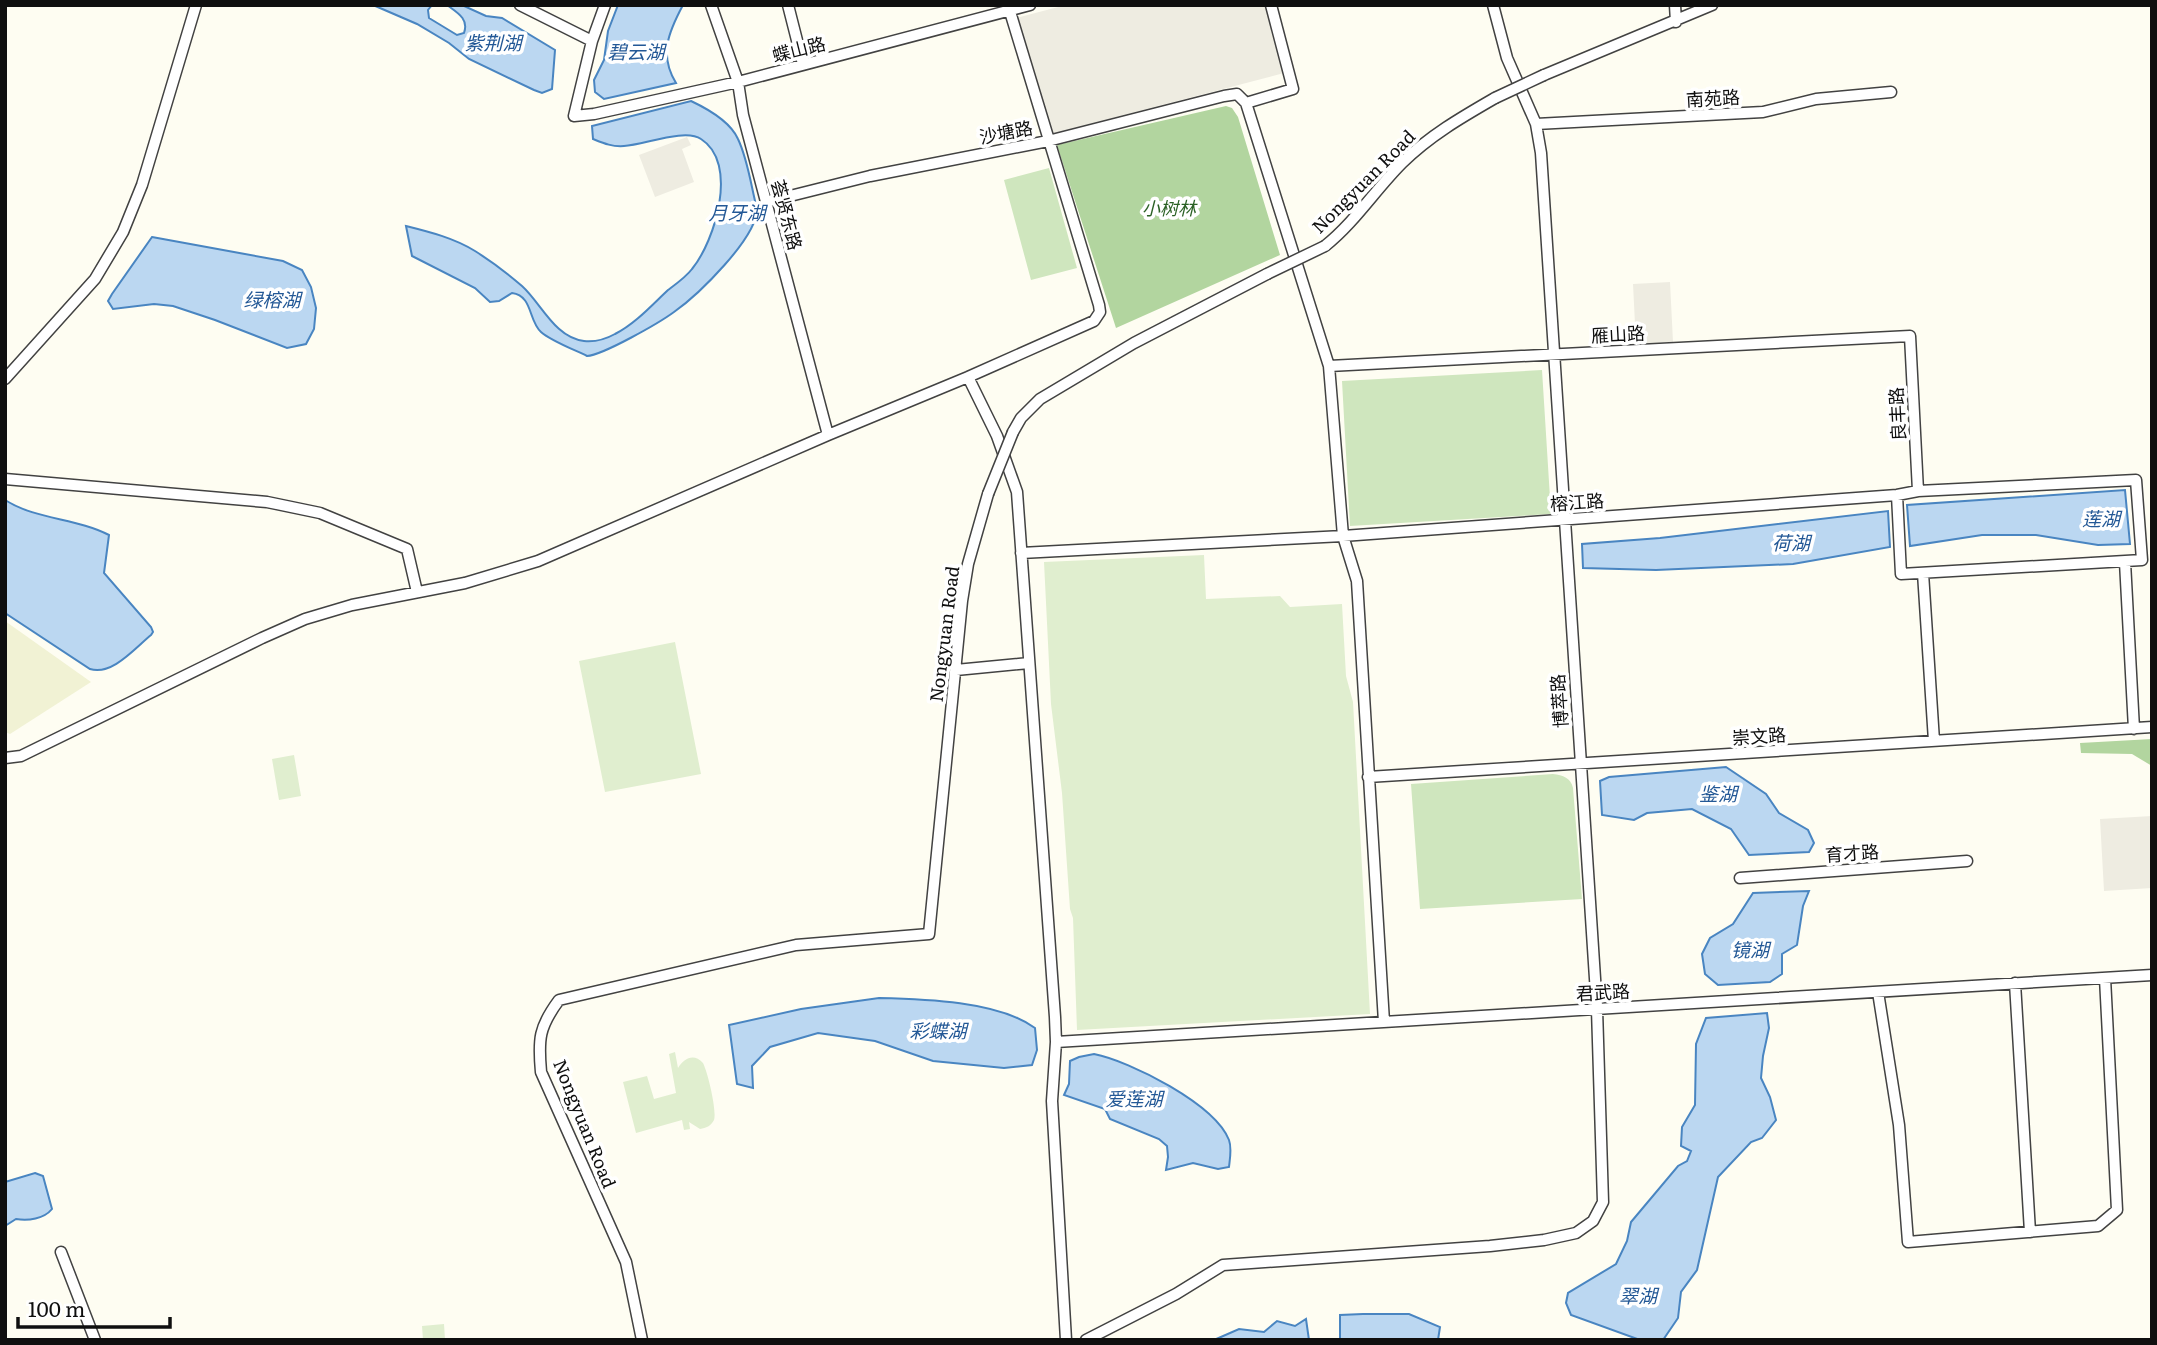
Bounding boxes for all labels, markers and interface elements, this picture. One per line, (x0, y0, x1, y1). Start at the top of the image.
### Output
water label: 紫荆湖 (464, 28, 524, 56)
street label: 蝶山路 (769, 29, 828, 68)
water label: 碧云湖 (607, 37, 667, 65)
street label: 南苑路 (1685, 83, 1741, 112)
street label: 沙塘路 (977, 113, 1035, 150)
street label: Nongyuan Road (1305, 123, 1421, 239)
street label: 荟贤东路 (765, 176, 810, 253)
park label: 小树林 (1142, 194, 1198, 221)
water label: 月牙湖 (708, 198, 768, 226)
water label: 绿榕湖 (243, 285, 303, 313)
street label: 雁山路 (1590, 319, 1646, 348)
street label: 良丰路 (1882, 386, 1911, 442)
street label: 榕江路 (1549, 486, 1605, 517)
water label: 莲湖 (2082, 504, 2123, 532)
water label: 荷湖 (1772, 528, 1813, 556)
street label: Nongyuan Road (922, 564, 965, 703)
street label: 博萃路 (1543, 673, 1574, 729)
street label: 崇文路 (1731, 720, 1787, 751)
water label: 鉴湖 (1699, 779, 1740, 807)
street label: 育才路 (1824, 837, 1880, 868)
water label: 镜湖 (1731, 935, 1772, 963)
street label: 君武路 (1575, 977, 1631, 1006)
water label: 彩蝶湖 (909, 1016, 969, 1044)
street label: Nongyuan Road (547, 1055, 624, 1192)
water label: 爱莲湖 (1105, 1084, 1165, 1112)
water label: 翠湖 (1619, 1281, 1660, 1309)
scale bar (18, 1286, 170, 1330)
text: 100 m (28, 1292, 85, 1323)

